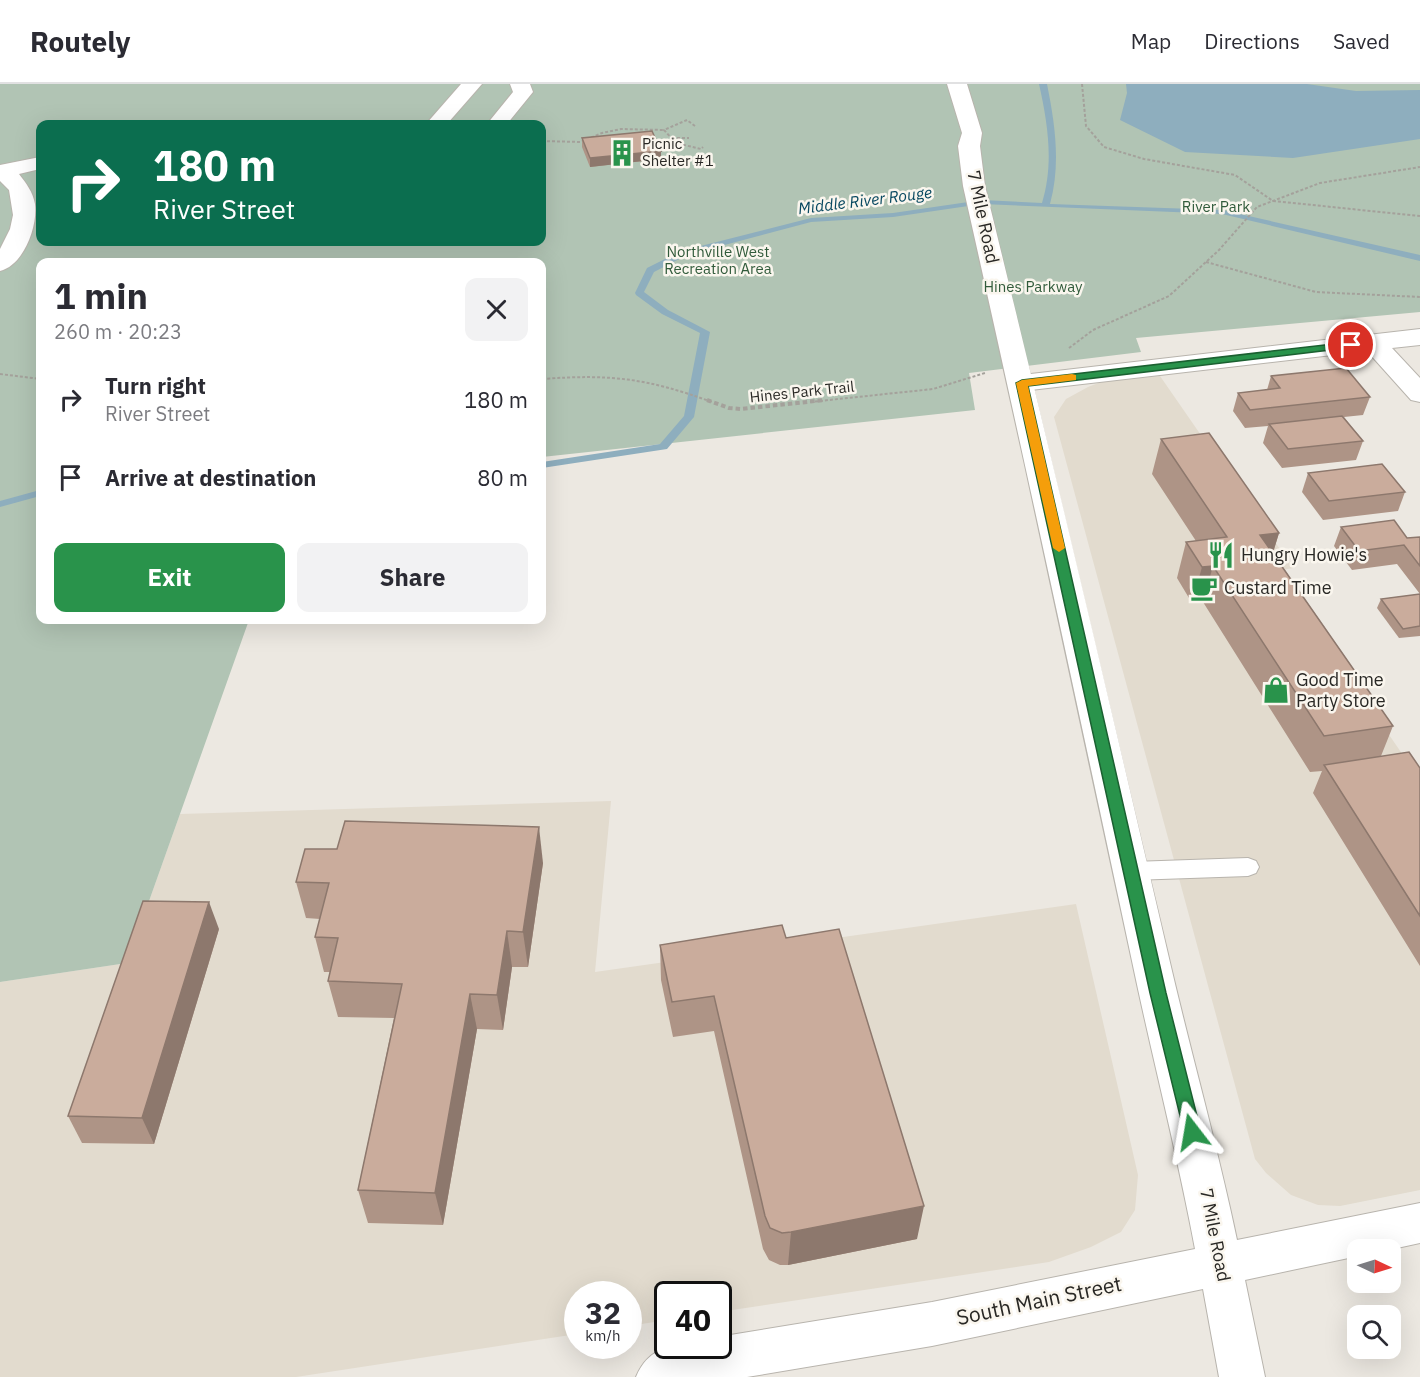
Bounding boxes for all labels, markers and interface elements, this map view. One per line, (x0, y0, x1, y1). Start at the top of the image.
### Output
text: Routely (30, 23, 131, 60)
text: Map (1131, 27, 1171, 55)
text: Directions (1204, 27, 1300, 55)
text: Saved (1333, 27, 1390, 55)
place label: Picnic Shelter #1 (642, 134, 714, 170)
text: 180 m (153, 138, 276, 193)
building icon: Picnic Shelter #1 (607, 138, 637, 168)
icon: right (54, 144, 132, 222)
street label: 7 Mile Road (962, 168, 1005, 266)
water label: Middle River Rouge (797, 182, 933, 218)
text: River Street (153, 191, 295, 226)
park label: River Park (1182, 197, 1250, 216)
park label: Northville West Recreation Area (664, 242, 772, 278)
text: 1 min (54, 272, 148, 319)
park label: Hines Parkway (983, 277, 1083, 296)
button: close (465, 278, 528, 341)
text: 260 m · 20:23 (54, 318, 182, 345)
pin (1325, 319, 1376, 370)
icon: arrive (1334, 328, 1367, 361)
text: Turn right (105, 371, 206, 400)
street label: Hines Park Trail (749, 377, 855, 406)
icon: right (54, 383, 87, 416)
text: 180 m (464, 385, 528, 414)
text: River Street (105, 400, 210, 427)
icon: arrive (54, 461, 87, 494)
text: Arrive at destination (105, 463, 316, 492)
text: 80 m (477, 463, 528, 492)
restaurant icon: Hungry Howie's (1206, 540, 1236, 570)
button: Exit (54, 543, 285, 612)
button: Share (297, 543, 528, 612)
place label: Hungry Howie's (1241, 543, 1367, 566)
cafe icon: Custard Time (1189, 573, 1219, 603)
place label: Custard Time (1224, 576, 1332, 599)
place label: Good Time Party Store (1296, 668, 1386, 712)
shop icon: Good Time Party Store (1261, 675, 1291, 705)
position arrow (1160, 1100, 1224, 1164)
street label: 7 Mile Road (1195, 1186, 1236, 1284)
north arrow (1347, 1239, 1401, 1293)
map controls (1347, 1239, 1401, 1359)
street label: South Main Street (954, 1269, 1124, 1331)
speed limit sign: 40 (654, 1281, 732, 1359)
text: 32 (585, 1293, 621, 1332)
button: search (1347, 1305, 1401, 1359)
text: km/h (585, 1326, 621, 1345)

